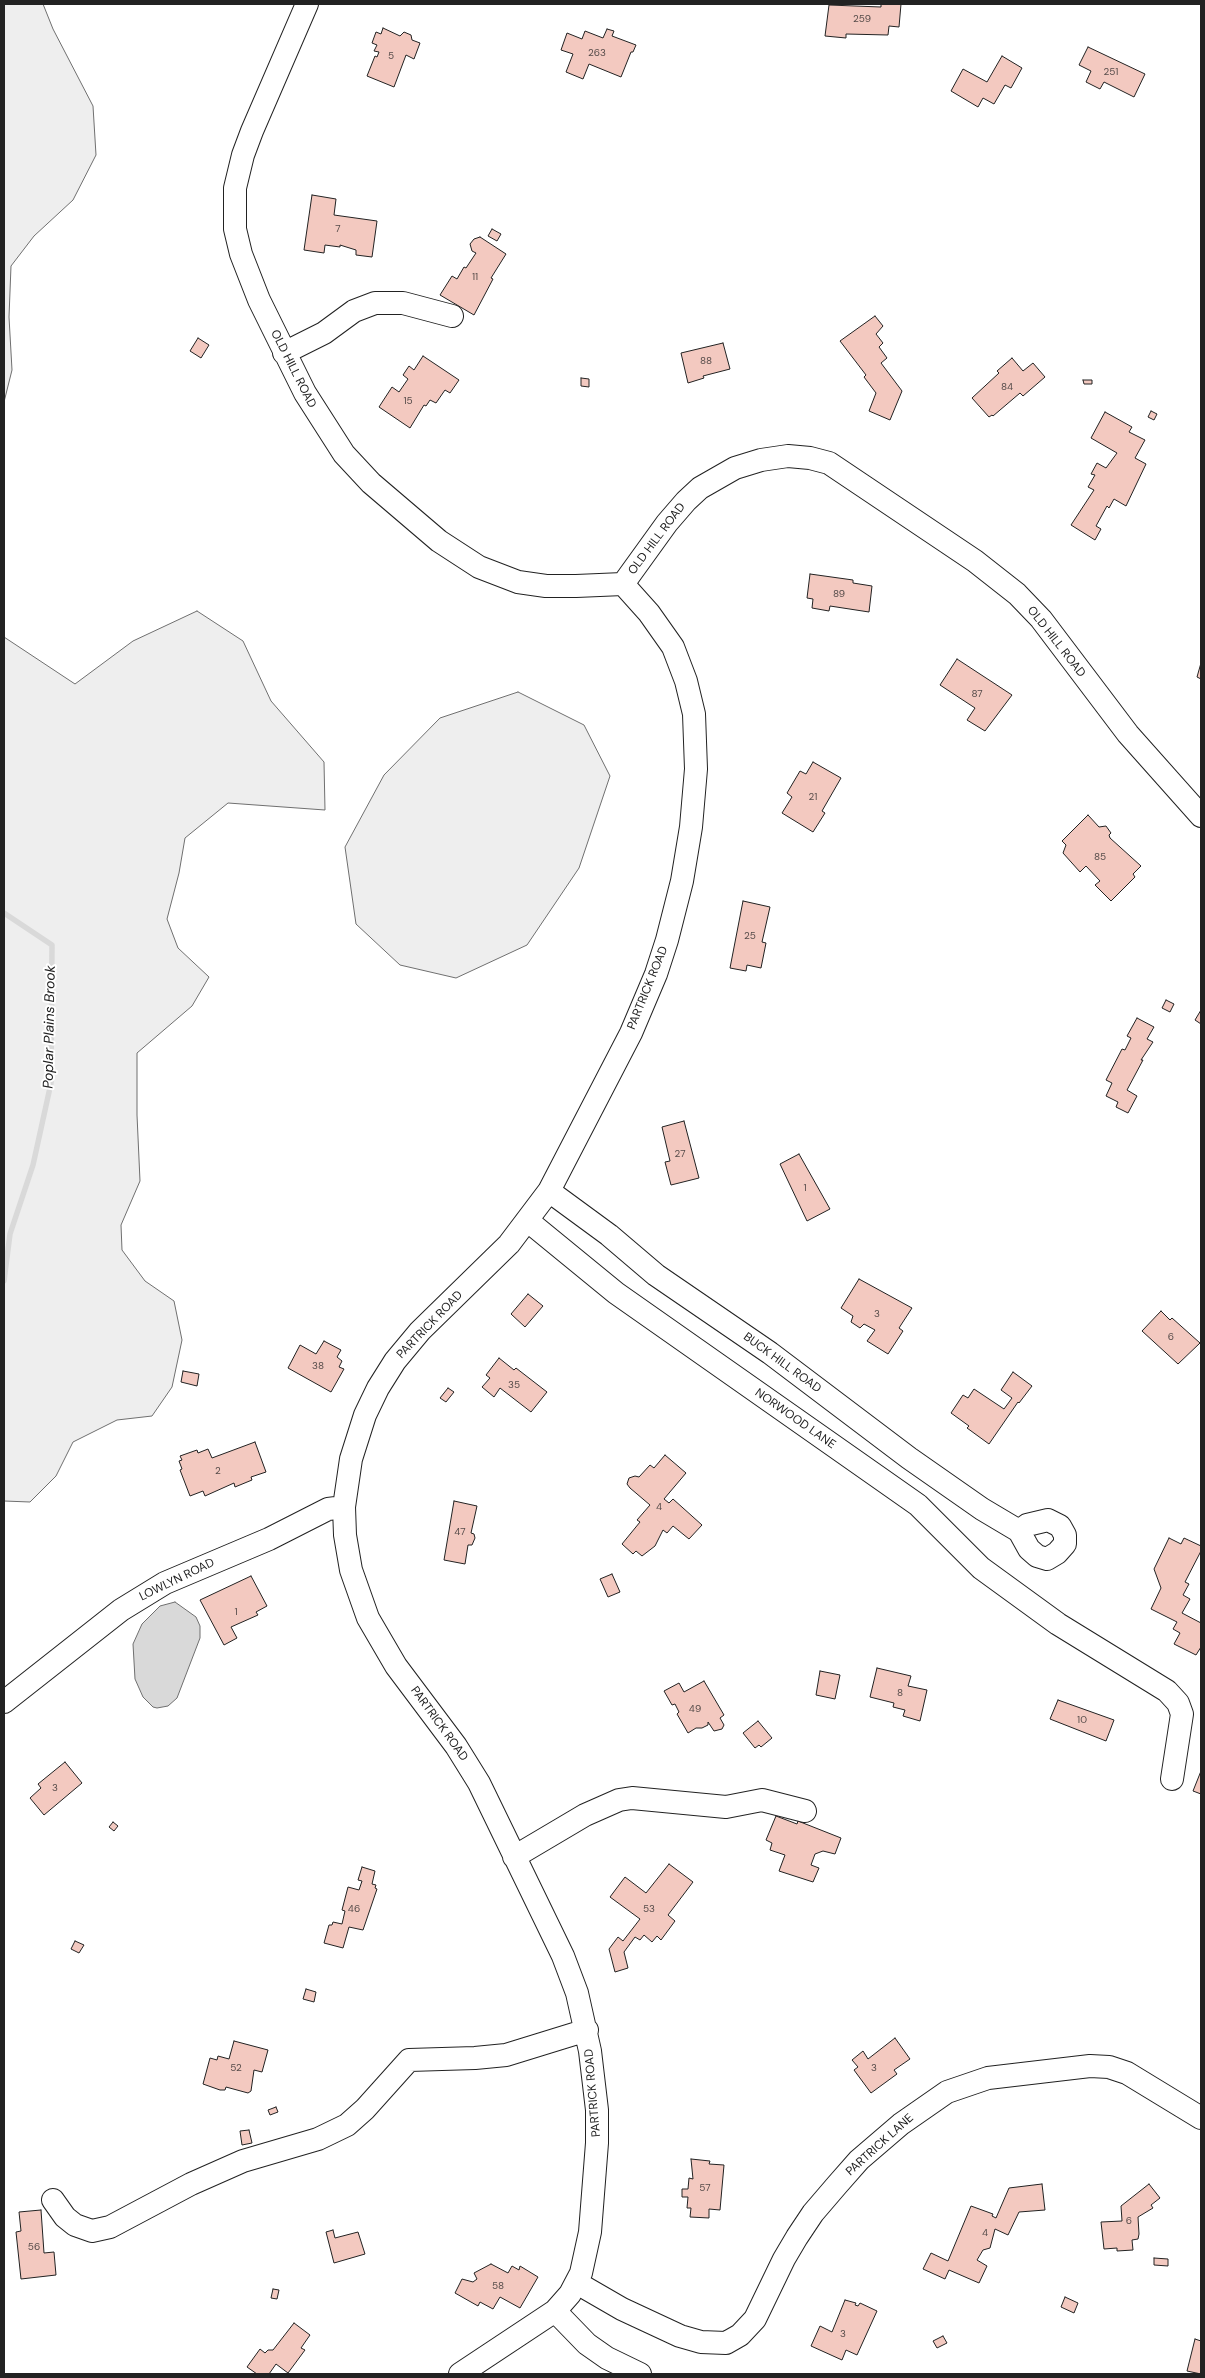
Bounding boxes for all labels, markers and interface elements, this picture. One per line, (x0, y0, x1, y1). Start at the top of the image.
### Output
house number: 259 (853, 13, 871, 25)
house number: 263 (588, 47, 606, 59)
house number: 5 (388, 50, 394, 62)
house number: 251 (1104, 66, 1118, 78)
house number: 7 (335, 223, 341, 235)
house number: 11 (472, 271, 478, 283)
street label: OLD HILL ROAD (267, 327, 319, 411)
house number: 88 (700, 355, 712, 367)
house number: 84 (1001, 381, 1013, 393)
house number: 15 (403, 395, 413, 407)
street label: OLD HILL ROAD (625, 500, 689, 578)
house number: 89 (833, 588, 845, 600)
street label: OLD HILL ROAD (1024, 604, 1088, 680)
house number: 87 (971, 688, 983, 700)
house number: 21 (809, 791, 817, 803)
house number: 85 (1094, 851, 1106, 863)
house number: 25 (744, 930, 756, 942)
street label: PARTRICK ROAD (625, 944, 671, 1032)
water label: Poplar Plains Brook (41, 965, 59, 1089)
house number: 27 (675, 1148, 685, 1160)
house number: 1 (803, 1182, 807, 1194)
street label: PARTRICK ROAD (394, 1288, 466, 1362)
house number: 3 (874, 1308, 880, 1320)
street label: BUCK HILL ROAD (740, 1330, 824, 1396)
house number: 6 (1168, 1331, 1174, 1343)
house number: 38 (312, 1360, 324, 1372)
house number: 35 (508, 1379, 520, 1391)
street label: NORWOOD LANE (752, 1386, 838, 1452)
house number: 2 (215, 1465, 221, 1477)
house number: 4 (656, 1501, 662, 1513)
house number: 47 (454, 1526, 466, 1538)
street label: LOWLYN ROAD (137, 1556, 217, 1604)
house number: 1 (234, 1606, 238, 1618)
street label: PARTRICK ROAD (407, 1684, 471, 1764)
house number: 8 (897, 1687, 903, 1699)
house number: 49 (689, 1703, 701, 1715)
house number: 10 (1077, 1714, 1087, 1726)
house number: 3 (52, 1782, 58, 1794)
house number: 46 (348, 1903, 360, 1915)
house number: 53 (643, 1903, 655, 1915)
street label: PARTRICK ROAD (582, 2048, 604, 2138)
house number: 52 (230, 2062, 242, 2074)
house number: 3 (871, 2062, 877, 2074)
street label: PARTRICK LANE (843, 2111, 917, 2179)
house number: 57 (699, 2182, 711, 2194)
house number: 6 (1126, 2215, 1132, 2227)
house number: 4 (982, 2227, 988, 2239)
house number: 56 (28, 2241, 40, 2253)
house number: 58 (492, 2280, 504, 2292)
house number: 3 (840, 2328, 846, 2340)

